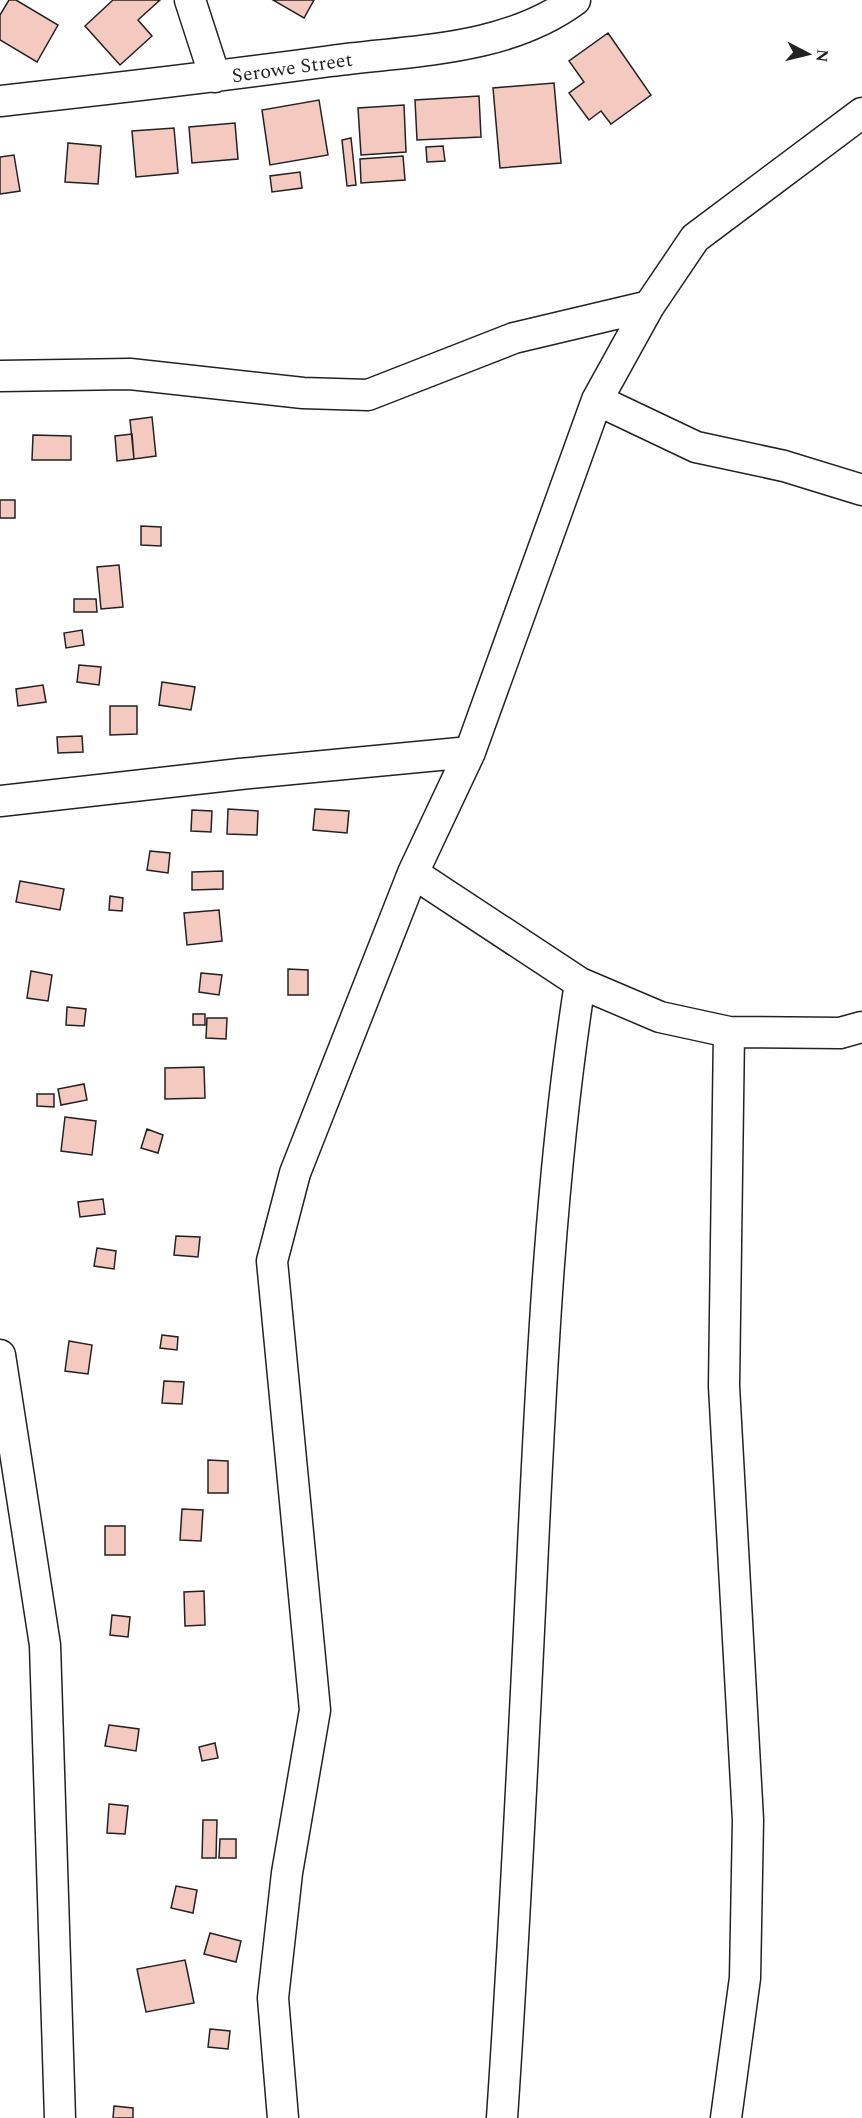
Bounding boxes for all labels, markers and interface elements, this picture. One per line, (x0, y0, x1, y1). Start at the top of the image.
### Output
north arrow (778, 24, 838, 84)
street label: Serowe Street (230, 45, 354, 91)
text: N (809, 48, 835, 64)

